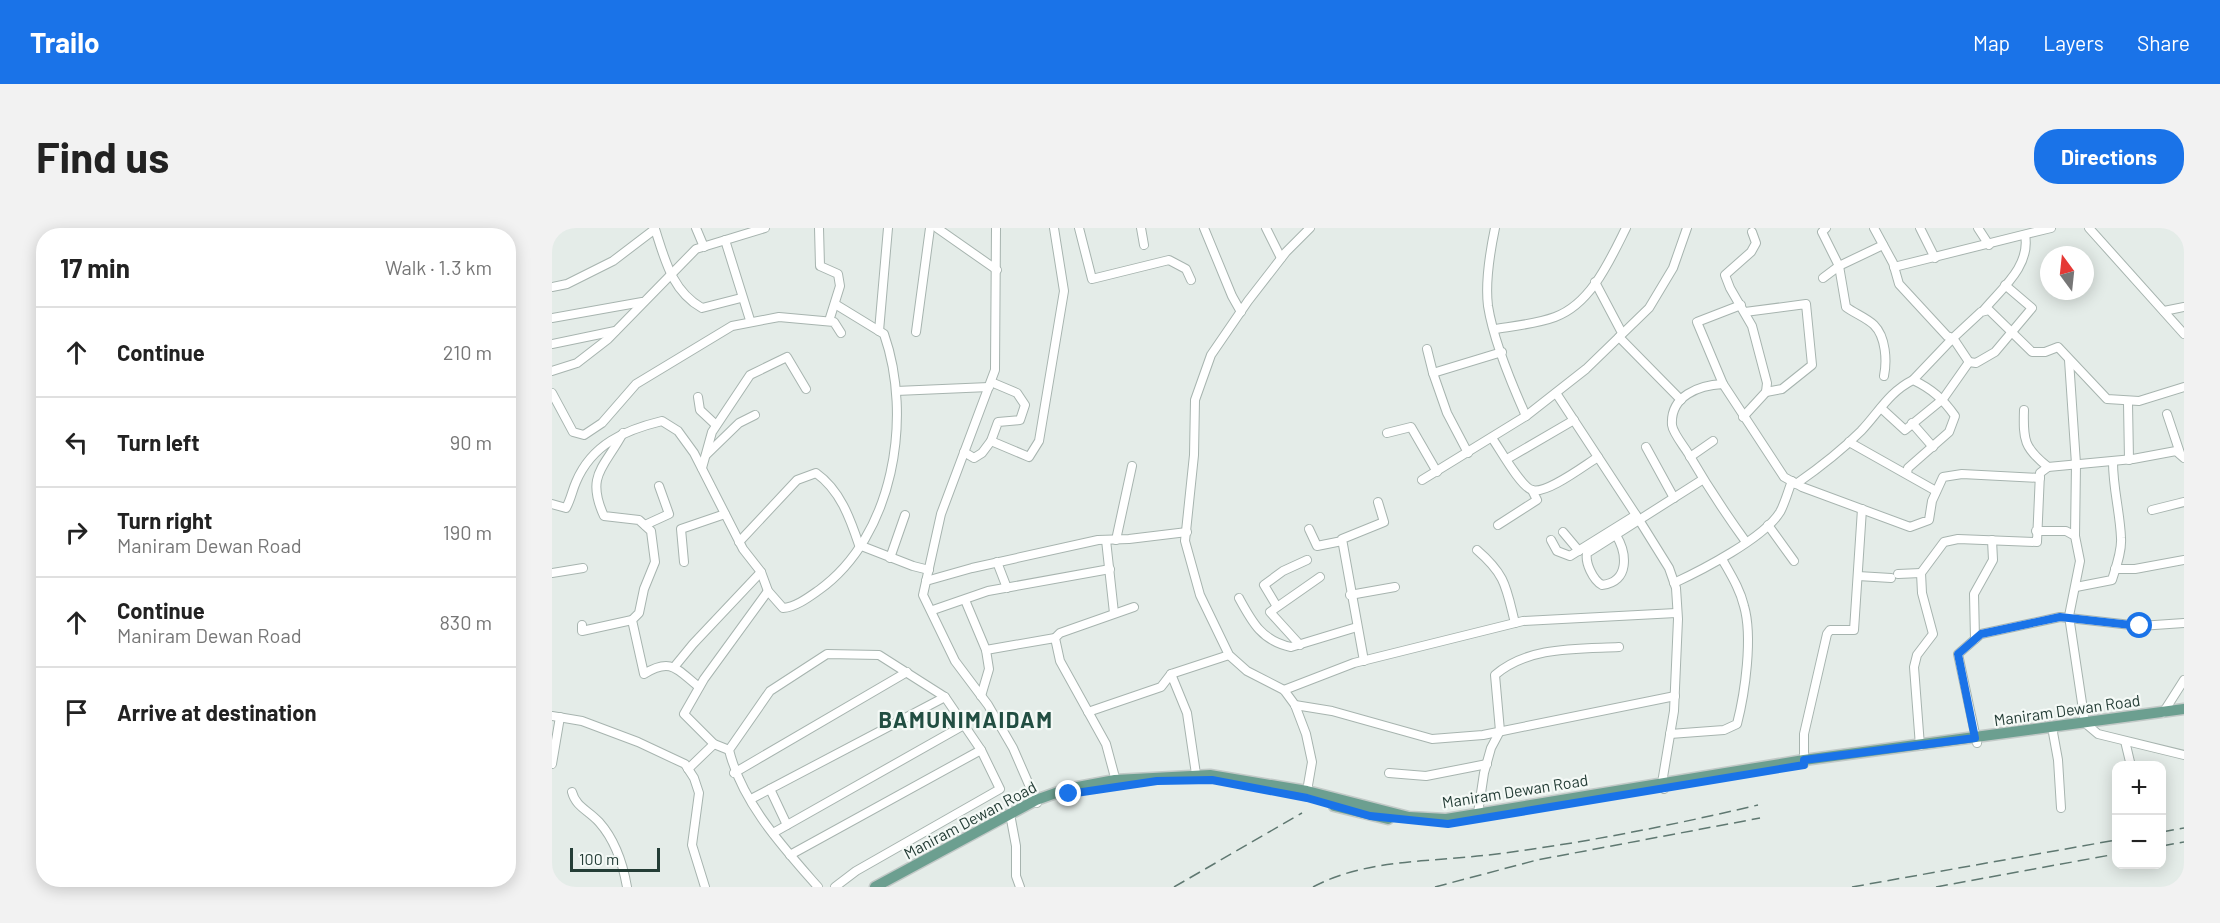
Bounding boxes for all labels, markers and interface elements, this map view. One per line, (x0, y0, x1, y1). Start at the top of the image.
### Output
text: Trailo (30, 25, 100, 59)
text: Map (1973, 30, 2010, 55)
text: Layers (2043, 30, 2104, 55)
text: Share (2137, 30, 2190, 55)
button: Directions (2034, 129, 2184, 184)
text: Find us (36, 131, 169, 181)
north arrow (2040, 246, 2094, 300)
text: 17 min (60, 252, 130, 283)
text: Walk · 1.3 km (385, 255, 492, 279)
icon: ahead (60, 336, 93, 369)
text: Continue (117, 339, 205, 365)
text: 210 m (443, 340, 492, 364)
icon: left (60, 426, 93, 459)
text: Turn left (117, 429, 200, 455)
text: 90 m (450, 430, 492, 454)
text: Turn right (117, 507, 212, 533)
icon: right (60, 516, 93, 549)
text: 190 m (443, 520, 492, 544)
text: Maniram Dewan Road (117, 533, 302, 557)
text: Continue (117, 597, 205, 623)
icon: ahead (60, 606, 93, 639)
text: 830 m (439, 610, 492, 634)
route start (2126, 612, 2152, 638)
text: Maniram Dewan Road (117, 623, 302, 647)
street label: Maniram Dewan Road (1992, 690, 2141, 729)
icon: arrive (60, 696, 93, 729)
text: Arrive at destination (117, 699, 316, 725)
district label: BAMUNIMAIDAM (878, 706, 1054, 732)
map controls (2112, 761, 2166, 869)
button: + (2112, 761, 2166, 815)
street label: Maniram Dewan Road (1441, 770, 1589, 811)
street label: Maniram Dewan Road (900, 777, 1039, 863)
route end (1055, 780, 1081, 806)
button: − (2112, 815, 2166, 869)
scale bar (570, 845, 660, 872)
text: 100 m (579, 849, 619, 868)

